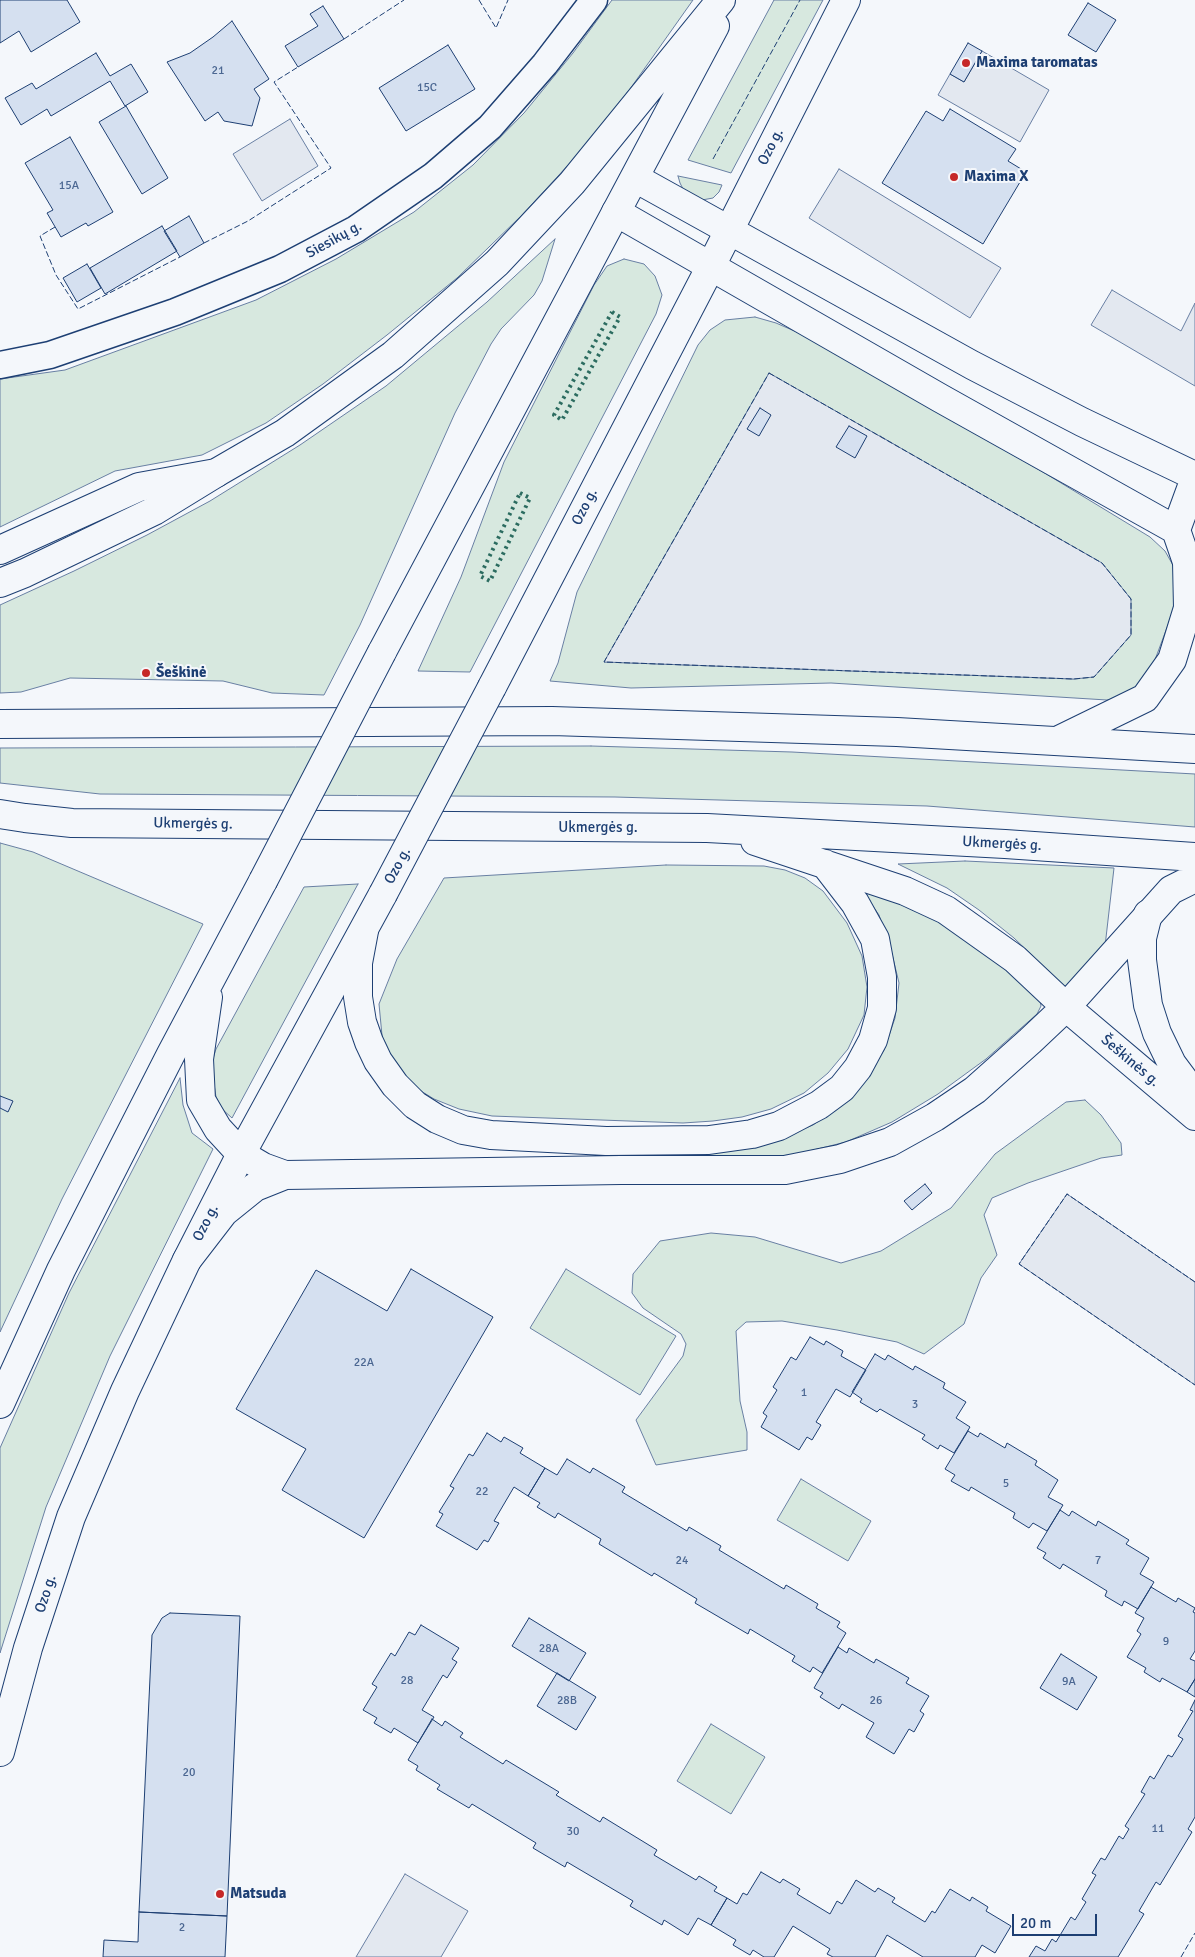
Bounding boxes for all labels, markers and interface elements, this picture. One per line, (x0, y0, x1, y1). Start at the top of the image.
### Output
place label: Maxima taromatas (976, 54, 1098, 72)
marker: Maxima taromatas (960, 57, 972, 69)
house number: 21 (212, 64, 224, 78)
house number: 15C (417, 81, 437, 95)
street label: Ozo g. (754, 126, 788, 168)
place label: Maxima X (964, 168, 1028, 186)
marker: Maxima X (948, 171, 960, 183)
house number: 15A (59, 179, 79, 193)
street label: Siesikų g. (303, 217, 365, 263)
street label: Ozo g. (568, 486, 602, 528)
place label: Šeškinė (156, 664, 206, 682)
marker: Šeškinė (140, 667, 152, 679)
street label: Ukmergės g. (153, 814, 233, 834)
street label: Ukmergės g. (558, 819, 638, 837)
street label: Ukmergės g. (962, 833, 1042, 855)
street label: Ozo g. (381, 845, 415, 887)
street label: Šeškinės g. (1097, 1031, 1163, 1091)
street label: Ozo g. (189, 1202, 223, 1244)
house number: 22A (354, 1356, 374, 1370)
house number: 1 (801, 1386, 807, 1400)
house number: 3 (912, 1398, 918, 1412)
house number: 5 (1003, 1477, 1009, 1491)
house number: 22 (476, 1485, 488, 1499)
house number: 24 (676, 1554, 688, 1568)
house number: 7 (1095, 1554, 1101, 1568)
street label: Ozo g. (31, 1573, 61, 1615)
house number: 9 (1163, 1635, 1169, 1649)
house number: 28A (539, 1642, 559, 1656)
house number: 28 (401, 1674, 413, 1688)
house number: 9A (1062, 1675, 1076, 1689)
house number: 28B (557, 1694, 577, 1708)
house number: 26 (870, 1694, 882, 1708)
house number: 20 (183, 1766, 195, 1780)
house number: 11 (1152, 1822, 1164, 1836)
house number: 30 (567, 1825, 579, 1839)
place label: Matsuda (230, 1885, 286, 1903)
marker: Matsuda (214, 1888, 226, 1900)
scale bar (1015, 1904, 1100, 1936)
text: 20 m (1020, 1914, 1051, 1932)
house number: 2 (179, 1921, 185, 1935)

